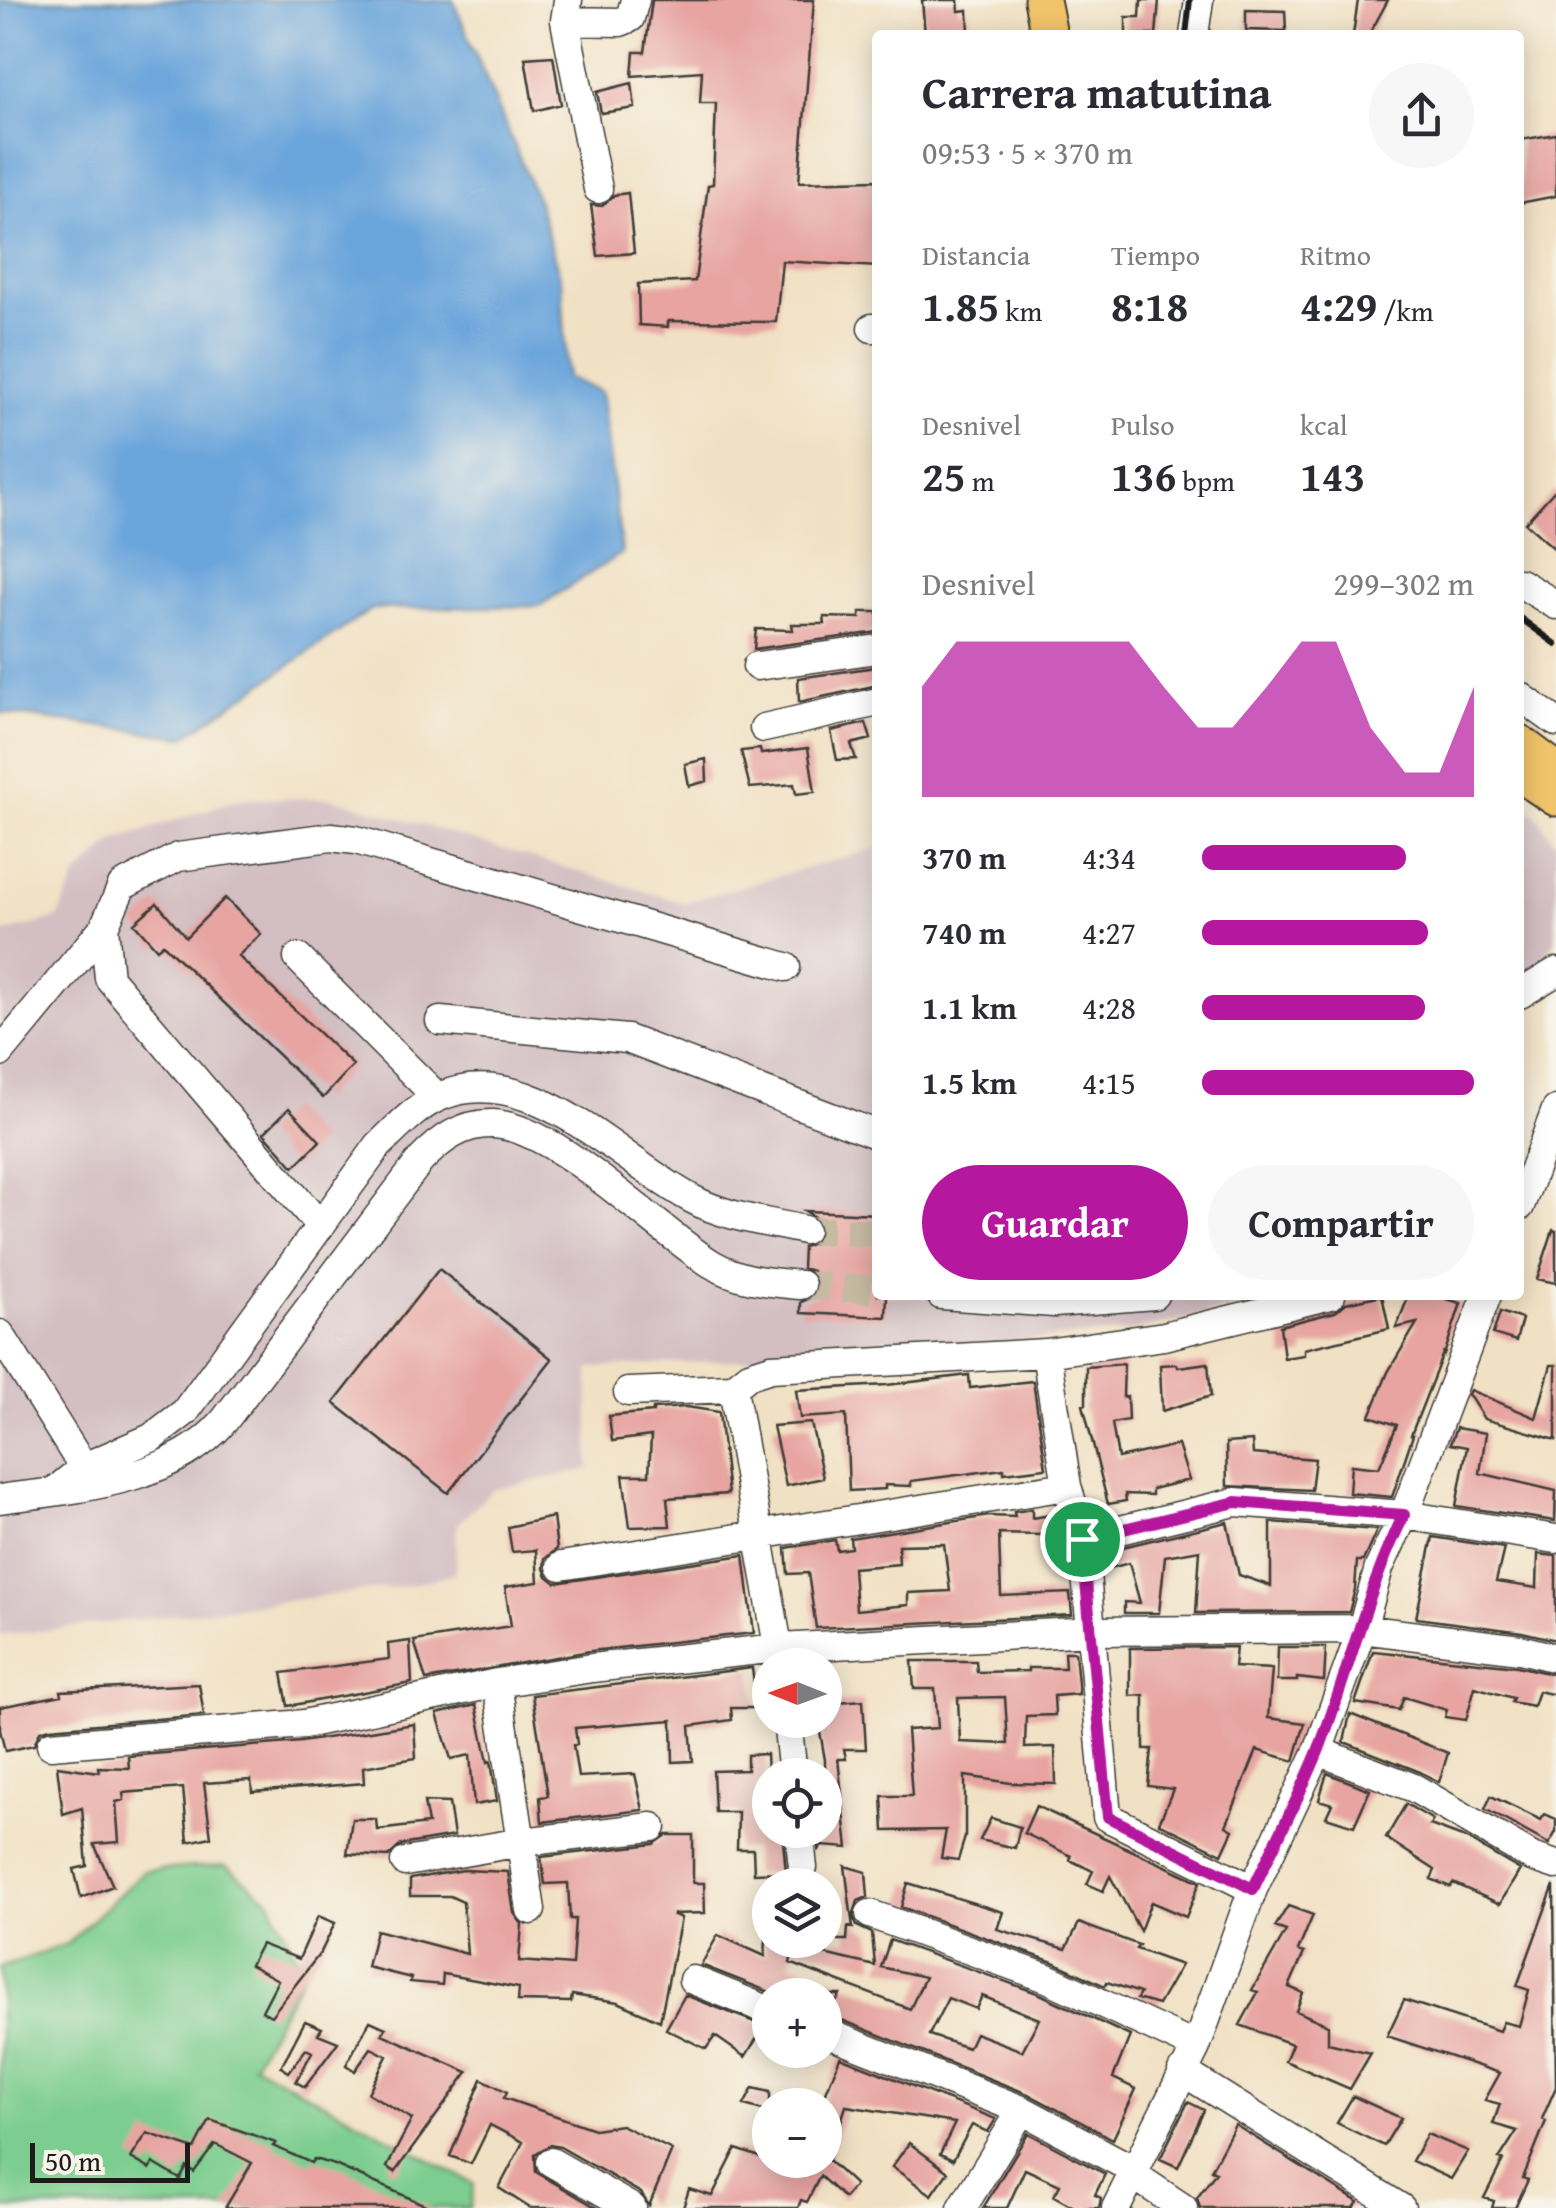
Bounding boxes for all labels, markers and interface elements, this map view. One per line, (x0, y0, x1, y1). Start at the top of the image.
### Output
text: Carrera matutina (922, 59, 1272, 124)
button: share (1369, 63, 1474, 168)
text: 09:53 · 5 × 370 m (922, 129, 1133, 176)
text: Distancia (922, 234, 1030, 275)
text: Tiempo (1111, 234, 1200, 275)
text: Ritmo (1300, 234, 1371, 275)
text: 1.85 (922, 275, 999, 336)
text: 8:18 (1111, 275, 1188, 336)
text: 4:29 (1300, 275, 1377, 336)
text: km (999, 290, 1042, 331)
text: /km (1377, 290, 1434, 331)
text: Desnivel (922, 404, 1021, 445)
text: Pulso (1111, 404, 1174, 445)
text: kcal (1300, 404, 1348, 445)
text: 25 (922, 445, 966, 506)
text: 136 (1111, 445, 1176, 506)
text: 143 (1300, 445, 1365, 506)
text: m (966, 460, 995, 501)
text: bpm (1176, 460, 1235, 501)
text: Desnivel (922, 560, 1035, 607)
text: 299–302 m (1333, 560, 1474, 607)
text: 370 m (922, 834, 1006, 881)
text: 4:34 (1082, 834, 1136, 881)
text: 740 m (922, 909, 1006, 956)
text: 4:27 (1082, 909, 1136, 956)
text: 1.1 km (922, 984, 1017, 1031)
text: 4:28 (1082, 984, 1136, 1031)
text: 1.5 km (922, 1059, 1017, 1106)
text: 4:15 (1082, 1059, 1136, 1106)
button: Guardar (922, 1165, 1188, 1280)
button: Compartir (1208, 1165, 1474, 1280)
pin (1040, 1497, 1125, 1582)
icon: arrive (1055, 1512, 1110, 1567)
north arrow (752, 1648, 842, 1738)
map controls (752, 1648, 842, 2178)
button: locate (752, 1758, 842, 1848)
button: layers (752, 1868, 842, 1958)
button: + (752, 1978, 842, 2068)
button: − (752, 2088, 842, 2178)
scale bar (30, 2138, 190, 2182)
text: 50 m (45, 2140, 101, 2181)

